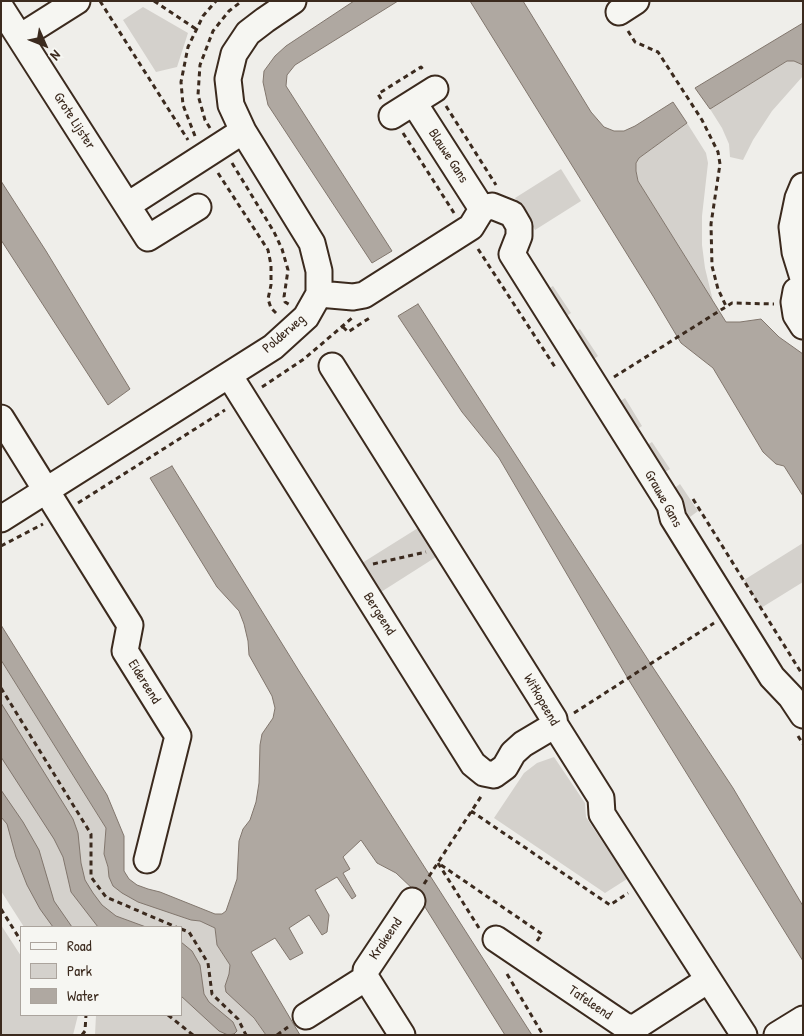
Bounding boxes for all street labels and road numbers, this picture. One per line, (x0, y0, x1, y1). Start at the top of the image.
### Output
street label: Grote Lijster (49, 90, 99, 152)
street label: Blauwe Gans (424, 126, 472, 186)
street label: Polderweg (259, 311, 309, 357)
street label: Grauwe Gans (641, 468, 685, 530)
street label: Bergeend (359, 590, 399, 638)
street label: Eidereend (124, 657, 164, 707)
street label: Witkopeend (519, 671, 563, 729)
street label: Krakeend (366, 915, 406, 963)
street label: Tafeleend (565, 982, 615, 1024)

